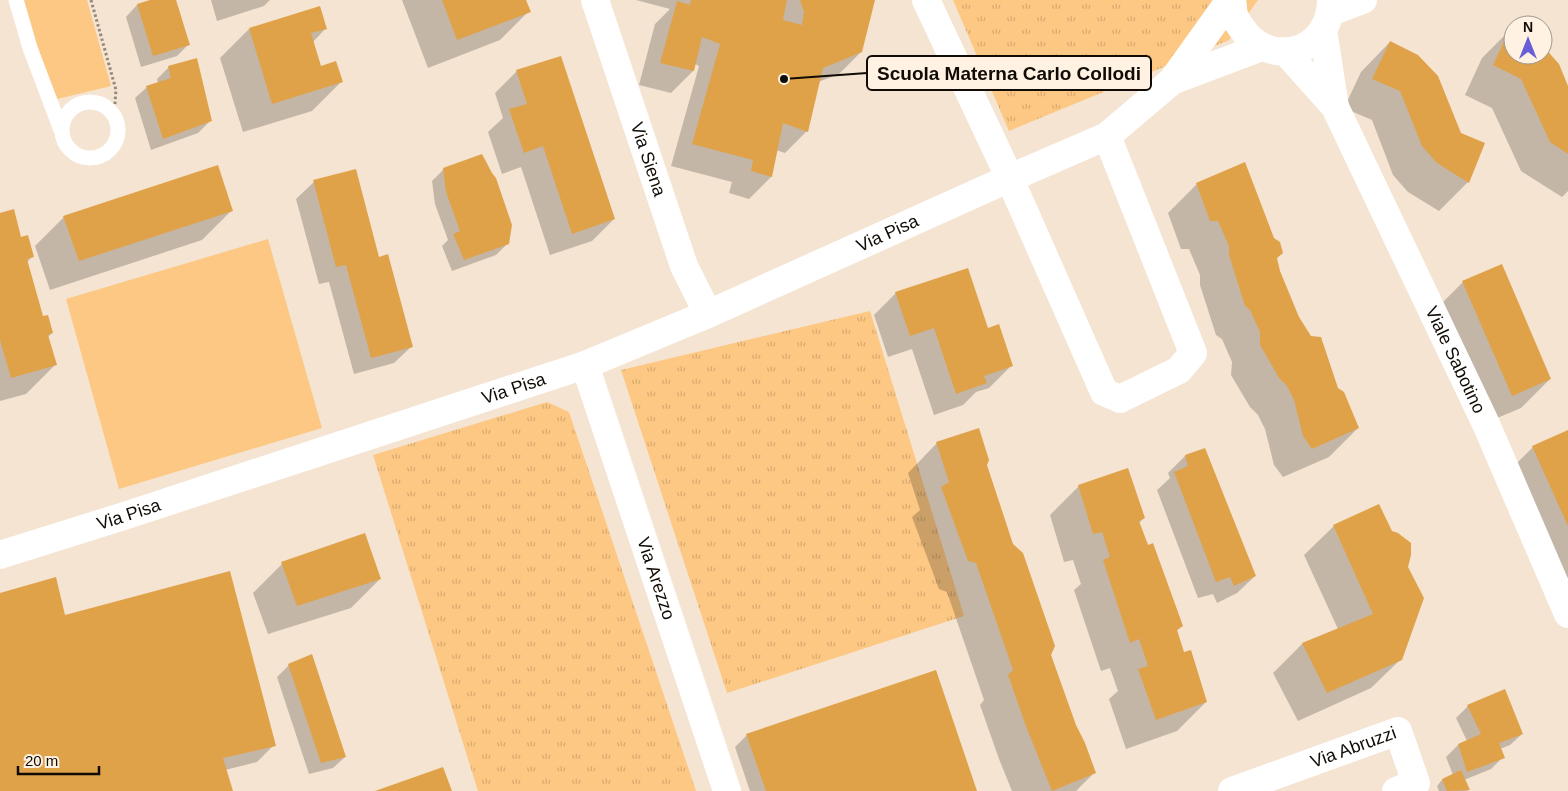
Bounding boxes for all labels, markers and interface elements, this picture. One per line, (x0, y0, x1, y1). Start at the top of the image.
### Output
north arrow (1503, 15, 1553, 65)
text: N (1523, 19, 1533, 35)
callout: Scuola Materna Carlo Collodi (867, 56, 1151, 90)
text: Scuola Materna Carlo Collodi (877, 63, 1141, 84)
street label: Via Siena (627, 120, 670, 200)
street label: Via Pisa (853, 210, 922, 256)
street label: Viale Sabotino (1422, 303, 1489, 416)
street label: Via Pisa (479, 368, 549, 408)
street label: Via Pisa (94, 494, 164, 534)
street label: Via Arezzo (633, 535, 679, 622)
street label: Via Abruzzi (1308, 722, 1399, 772)
scale bar (18, 744, 99, 776)
text: 20 m (25, 752, 58, 769)

